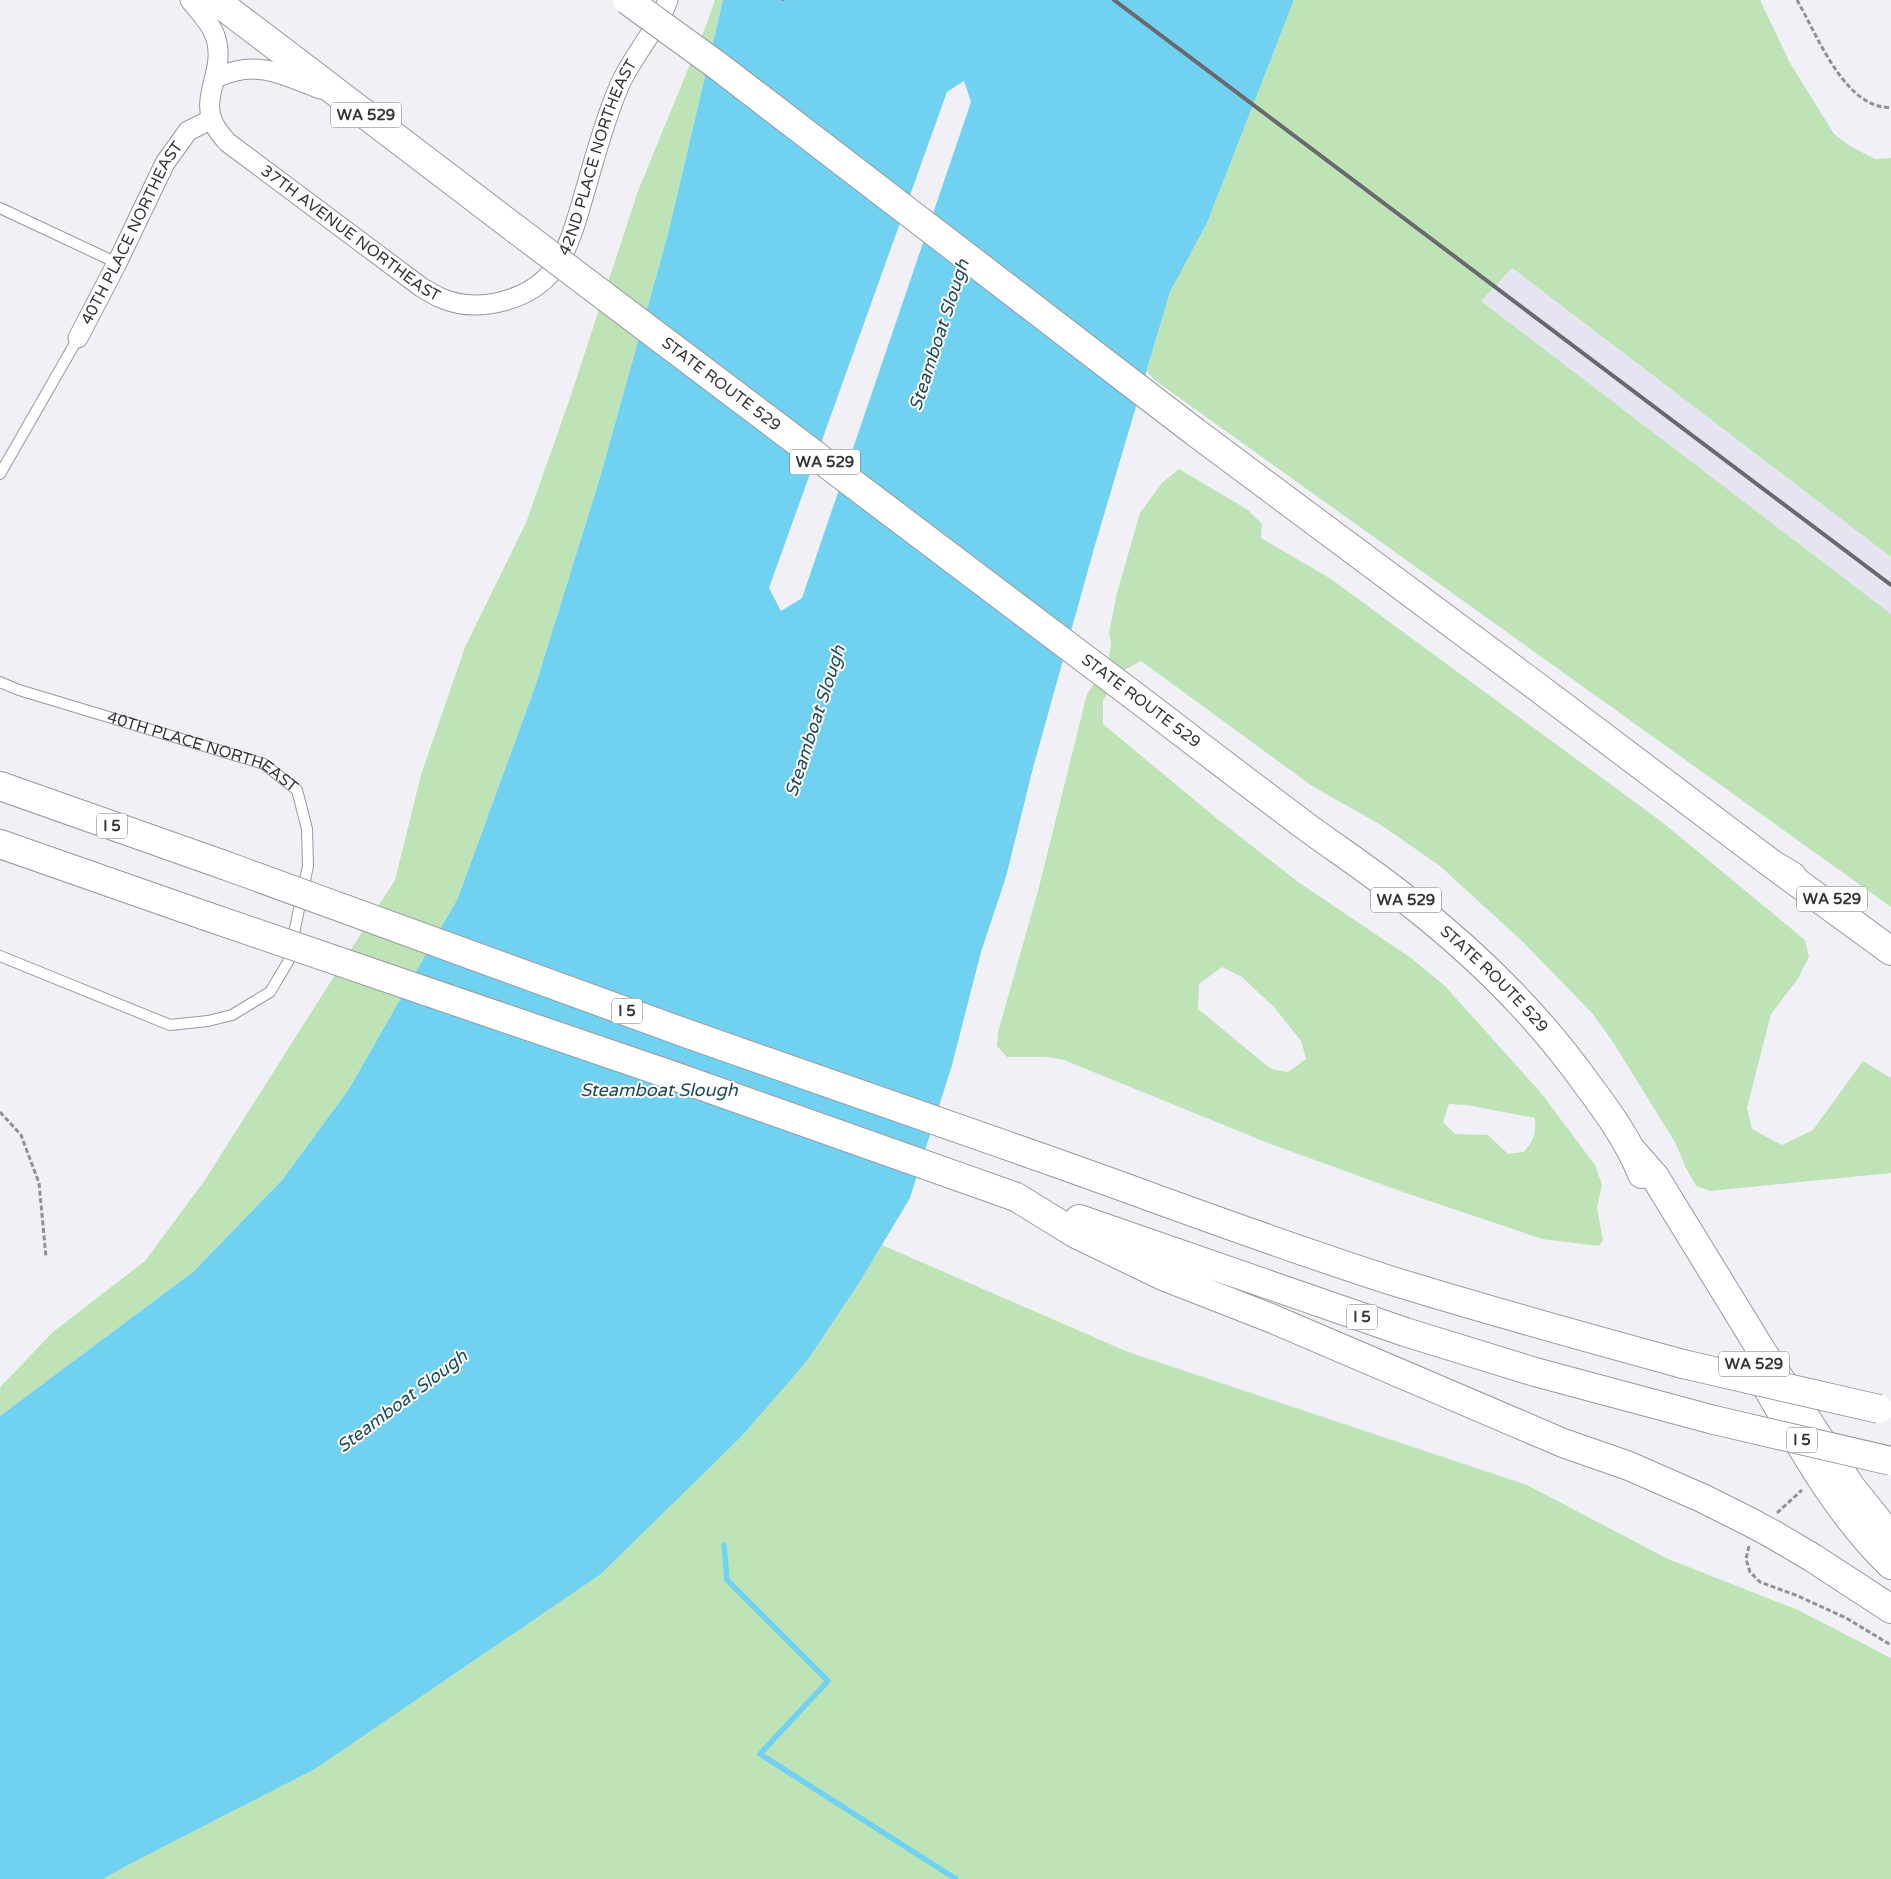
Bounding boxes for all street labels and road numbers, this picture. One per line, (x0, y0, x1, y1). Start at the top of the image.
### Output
street label: 42ND PLACE NORTHEAST (554, 55, 641, 259)
road number: WA 529 (331, 102, 401, 128)
street label: 40TH PLACE NORTHEAST (77, 137, 187, 328)
street label: 37TH AVENUE NORTHEAST (257, 161, 444, 306)
street label: STATE ROUTE 529 (658, 333, 785, 436)
road number: WA 529 (790, 450, 860, 474)
street label: STATE ROUTE 529 (1078, 650, 1204, 752)
street label: 40TH PLACE NORTHEAST (105, 707, 302, 797)
road number: I 5 (97, 814, 127, 838)
road number: WA 529 (1797, 886, 1867, 912)
road number: WA 529 (1371, 888, 1441, 912)
street label: STATE ROUTE 529 (1436, 921, 1552, 1037)
road number: I 5 (612, 998, 642, 1024)
road number: I 5 (1347, 1304, 1377, 1330)
road number: WA 529 (1719, 1352, 1789, 1376)
road number: I 5 (1787, 1428, 1817, 1452)

